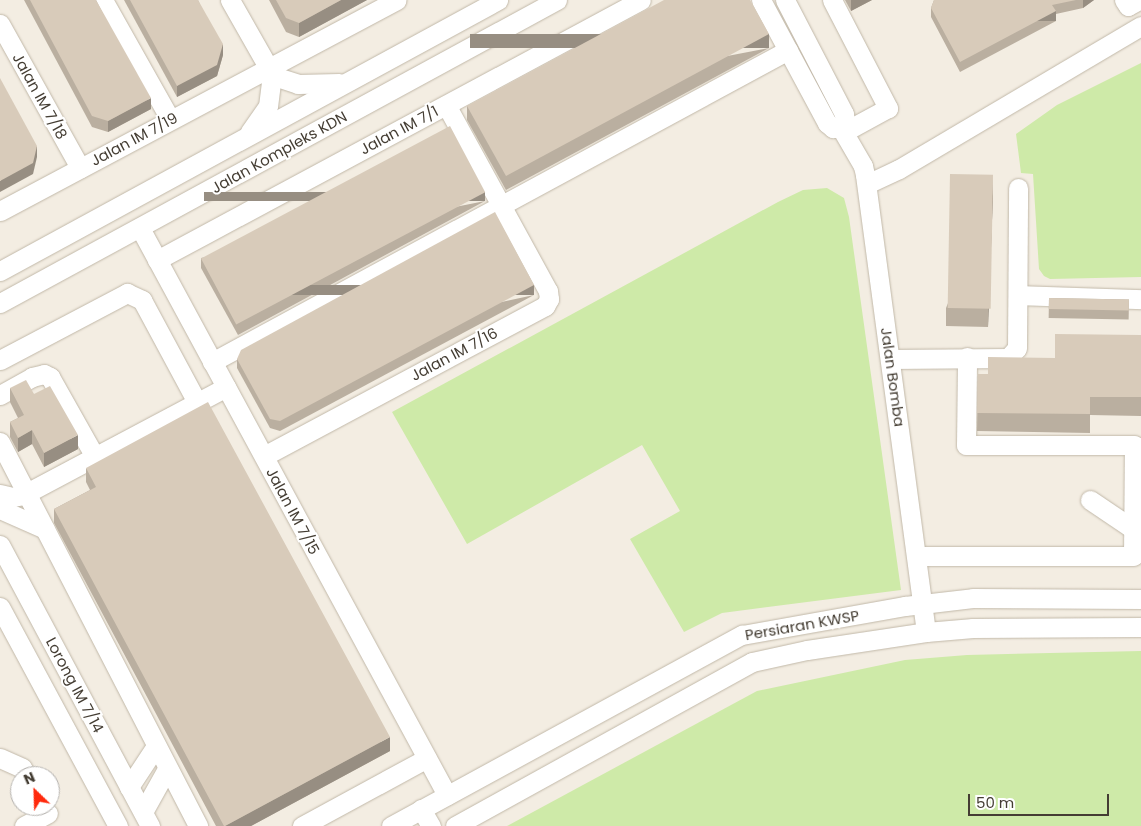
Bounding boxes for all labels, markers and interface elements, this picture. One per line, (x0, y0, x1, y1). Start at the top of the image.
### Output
street label: Jalan IM 7/18 (9, 50, 71, 142)
street label: Jalan IM 7/1 (357, 102, 441, 158)
street label: Jalan Kompleks KDN (208, 107, 350, 197)
street label: Jalan IM 7/19 (88, 109, 180, 169)
street label: Jalan IM 7/16 (407, 324, 501, 384)
street label: Jalan Bomba (877, 326, 909, 428)
street label: Jalan IM 7/15 (263, 465, 323, 557)
street label: Persiaran KWSP (743, 606, 861, 644)
street label: Lorong IM 7/14 (42, 634, 108, 736)
north arrow (10, 766, 60, 816)
text: N (20, 767, 38, 789)
scale bar (971, 784, 1112, 816)
text: 50 m (976, 792, 1014, 813)

